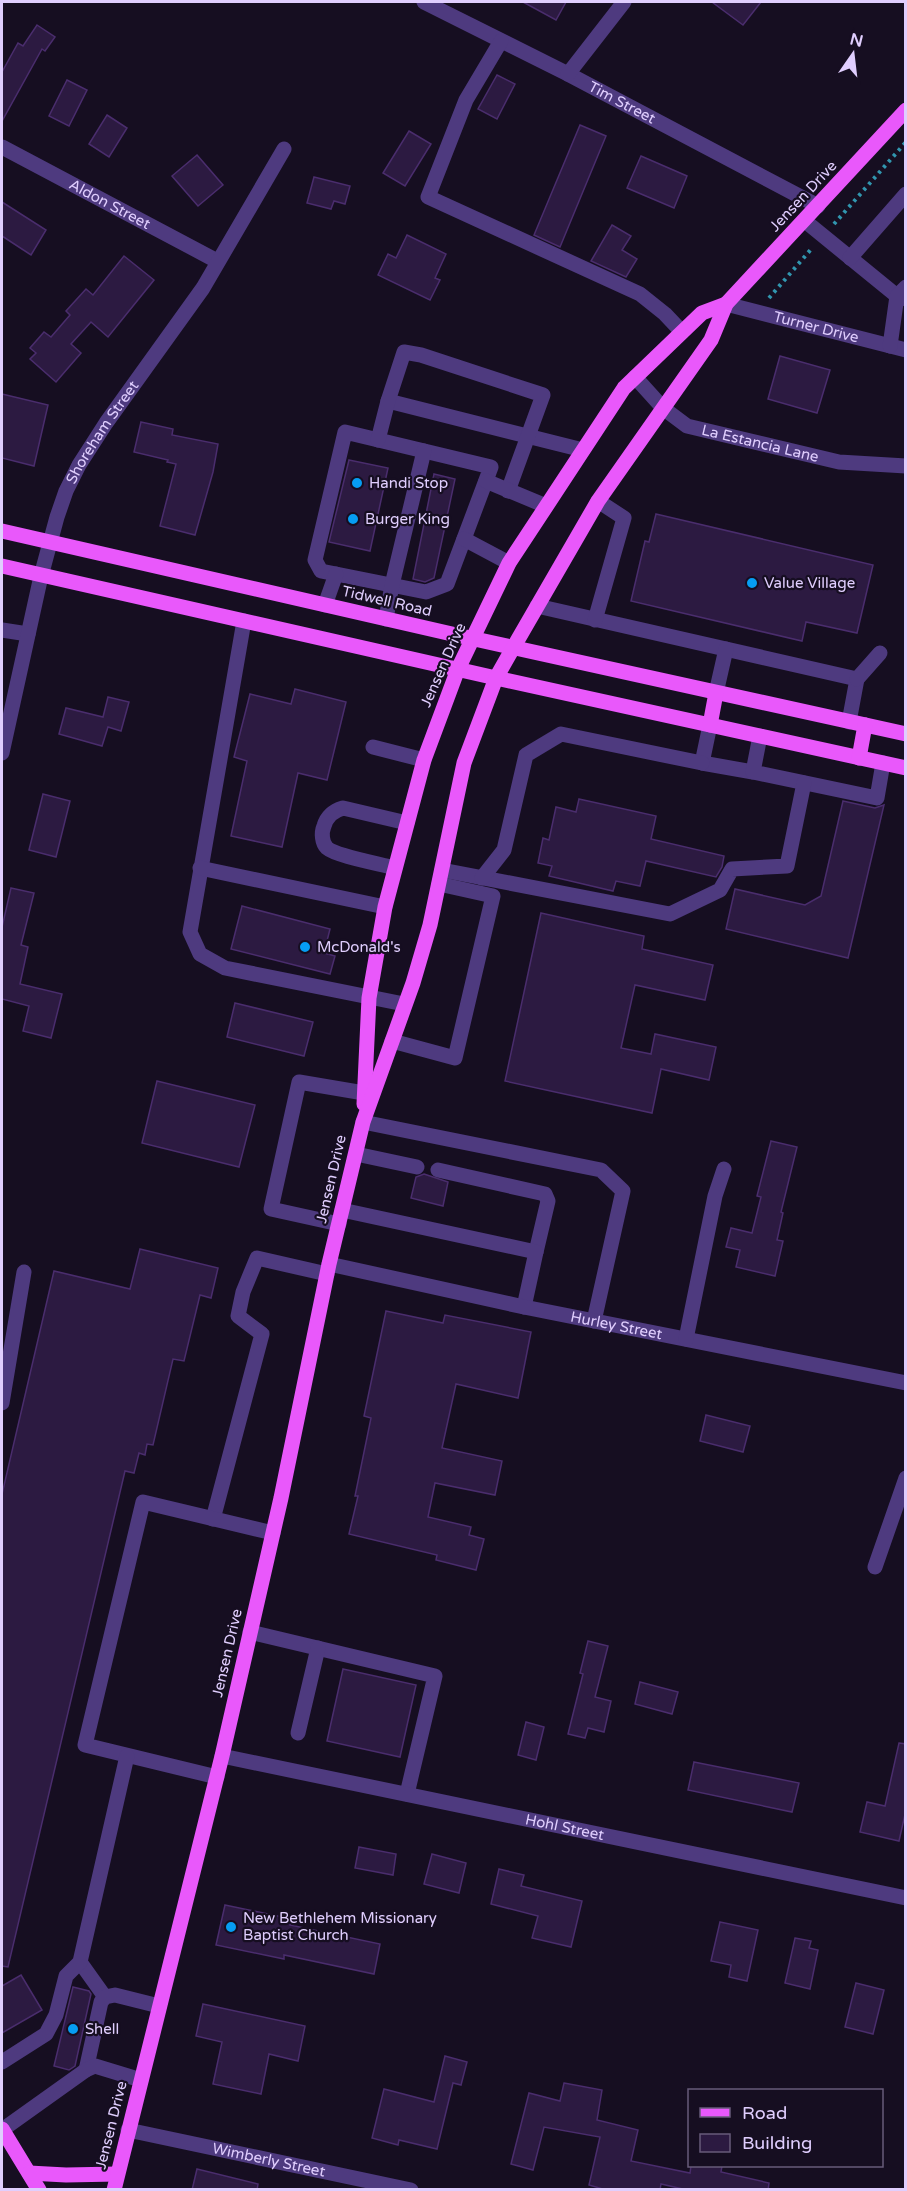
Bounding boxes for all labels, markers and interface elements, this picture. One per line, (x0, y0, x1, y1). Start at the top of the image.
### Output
north arrow (823, 24, 883, 84)
text: N (848, 29, 865, 52)
street label: Tim Street (585, 77, 659, 128)
street label: Jensen Drive (766, 157, 840, 235)
street label: Aldon Street (66, 175, 154, 233)
street label: Turner Drive (772, 307, 861, 347)
street label: Shoreham Street (62, 377, 143, 487)
street label: La Estancia Lane (700, 421, 821, 466)
place label: Handi Stop (369, 474, 448, 492)
marker: Handi Stop (350, 476, 364, 490)
place label: Burger King (365, 510, 450, 528)
marker: Burger King (346, 512, 360, 526)
place label: Value Village (764, 574, 855, 592)
marker: Value Village (745, 576, 759, 590)
street label: Tidwell Road (340, 582, 434, 620)
street label: Jensen Drive (416, 620, 470, 710)
place label: McDonald's (317, 938, 401, 956)
marker: McDonald's (298, 940, 312, 954)
street label: Jensen Drive (312, 1133, 350, 1225)
street label: Hurley Street (569, 1307, 664, 1343)
street label: Jensen Drive (208, 1607, 246, 1699)
street label: Hohl Street (524, 1810, 606, 1844)
place label: New Bethlehem Missionary Baptist Church (243, 1909, 437, 1944)
marker: New Bethlehem Missionary Baptist Church (224, 1920, 238, 1934)
place label: Shell (85, 2020, 119, 2038)
marker: Shell (66, 2022, 80, 2036)
street label: Jensen Drive (91, 2079, 131, 2171)
legend (688, 2089, 883, 2167)
text: Road (742, 2102, 787, 2124)
text: Building (742, 2132, 812, 2154)
street label: Wimberly Street (211, 2139, 327, 2181)

